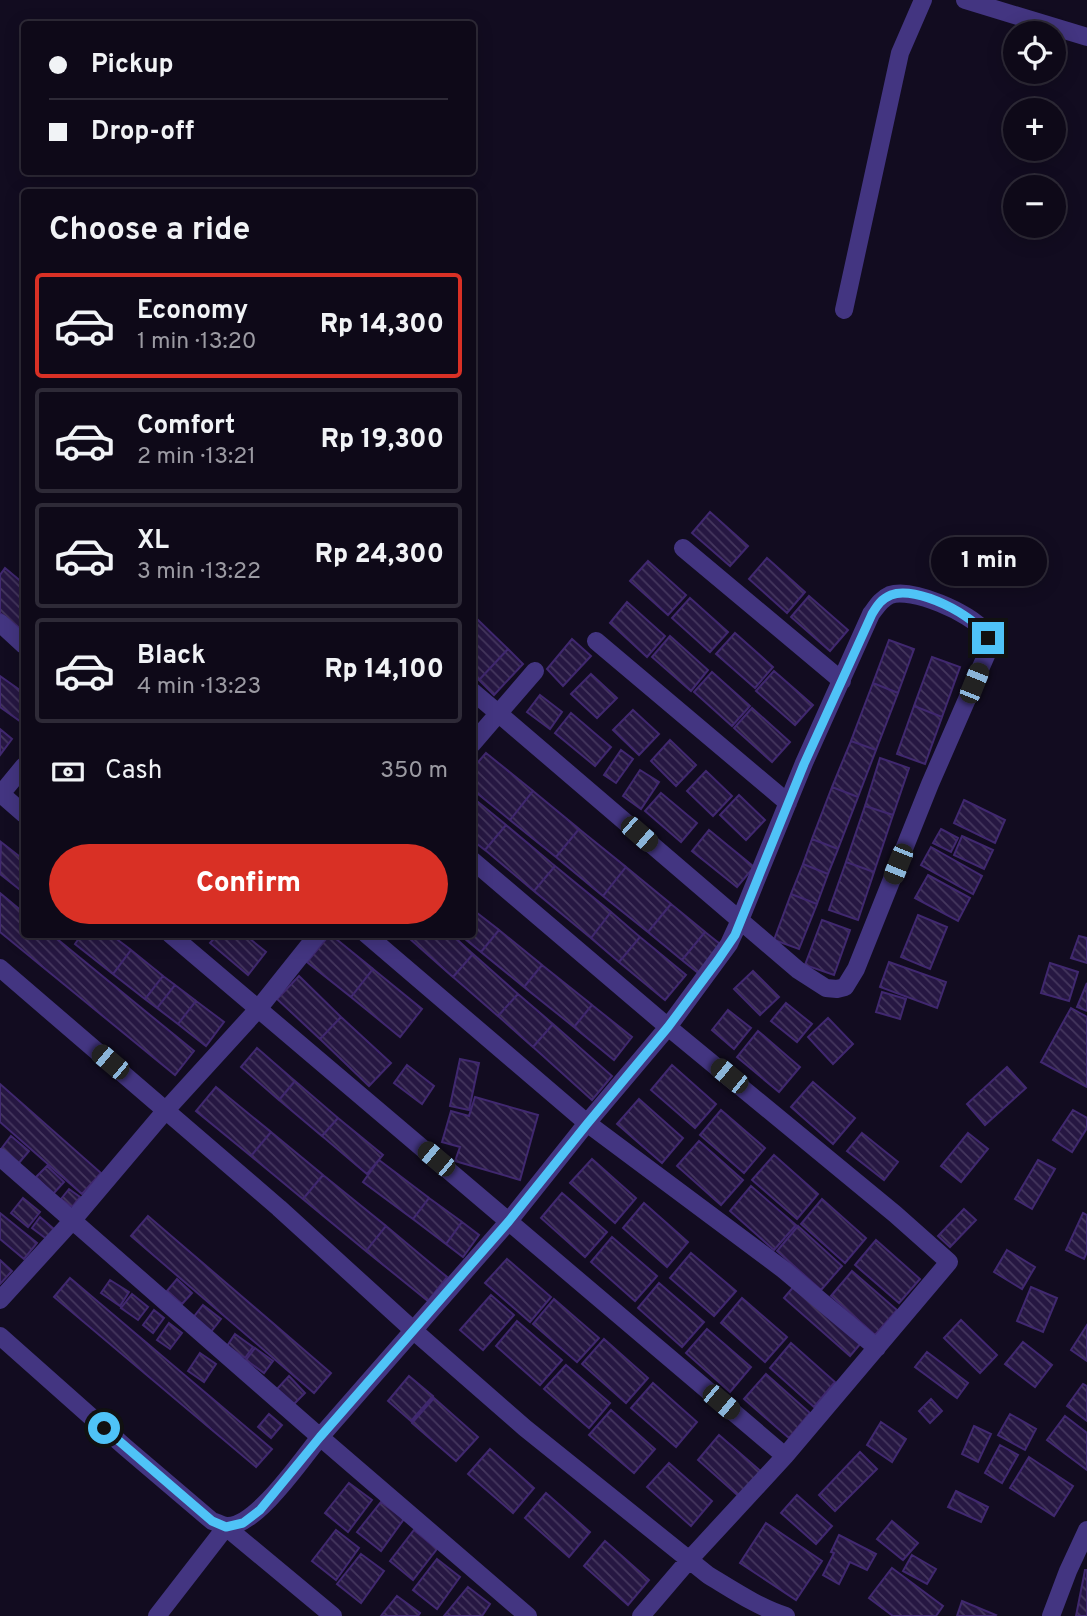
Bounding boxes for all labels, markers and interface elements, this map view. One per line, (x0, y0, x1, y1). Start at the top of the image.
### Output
map controls (1003, 21, 1066, 238)
button: locate (1003, 21, 1066, 84)
text: Pickup (91, 49, 174, 82)
button: + (1003, 98, 1066, 161)
text: Drop-off (91, 116, 194, 149)
button: − (1003, 175, 1066, 238)
text: Choose a ride (49, 211, 250, 251)
icon: car (53, 294, 116, 357)
text: Economy (137, 295, 248, 328)
text: Rp 14,300 (320, 309, 444, 342)
text: 1 min · 13:20 (137, 328, 257, 357)
icon: car (53, 409, 116, 472)
text: Comfort (137, 410, 235, 443)
text: Rp 19,300 (321, 424, 444, 457)
text: 2 min · 13:21 (137, 443, 256, 472)
icon: car (53, 524, 116, 587)
text: XL (137, 525, 169, 558)
callout: 1 min (930, 536, 1046, 586)
text: Rp 24,300 (315, 539, 444, 572)
text: 1 min (961, 547, 1017, 576)
text: 3 min · 13:22 (137, 558, 261, 587)
route end (972, 622, 1004, 654)
icon: car (53, 639, 116, 702)
text: Black (137, 640, 206, 673)
text: Rp 14,100 (324, 654, 444, 687)
car (957, 660, 992, 706)
text: 4 min · 13:23 (137, 673, 261, 702)
icon: cash (49, 753, 87, 791)
text: Cash (105, 755, 162, 788)
text: 350 m (380, 757, 448, 786)
car (617, 812, 662, 856)
car (881, 841, 916, 887)
button: Confirm (49, 844, 448, 924)
car (88, 1040, 133, 1084)
car (707, 1055, 752, 1097)
car (414, 1137, 459, 1181)
car (699, 1380, 744, 1424)
route start (88, 1412, 120, 1444)

